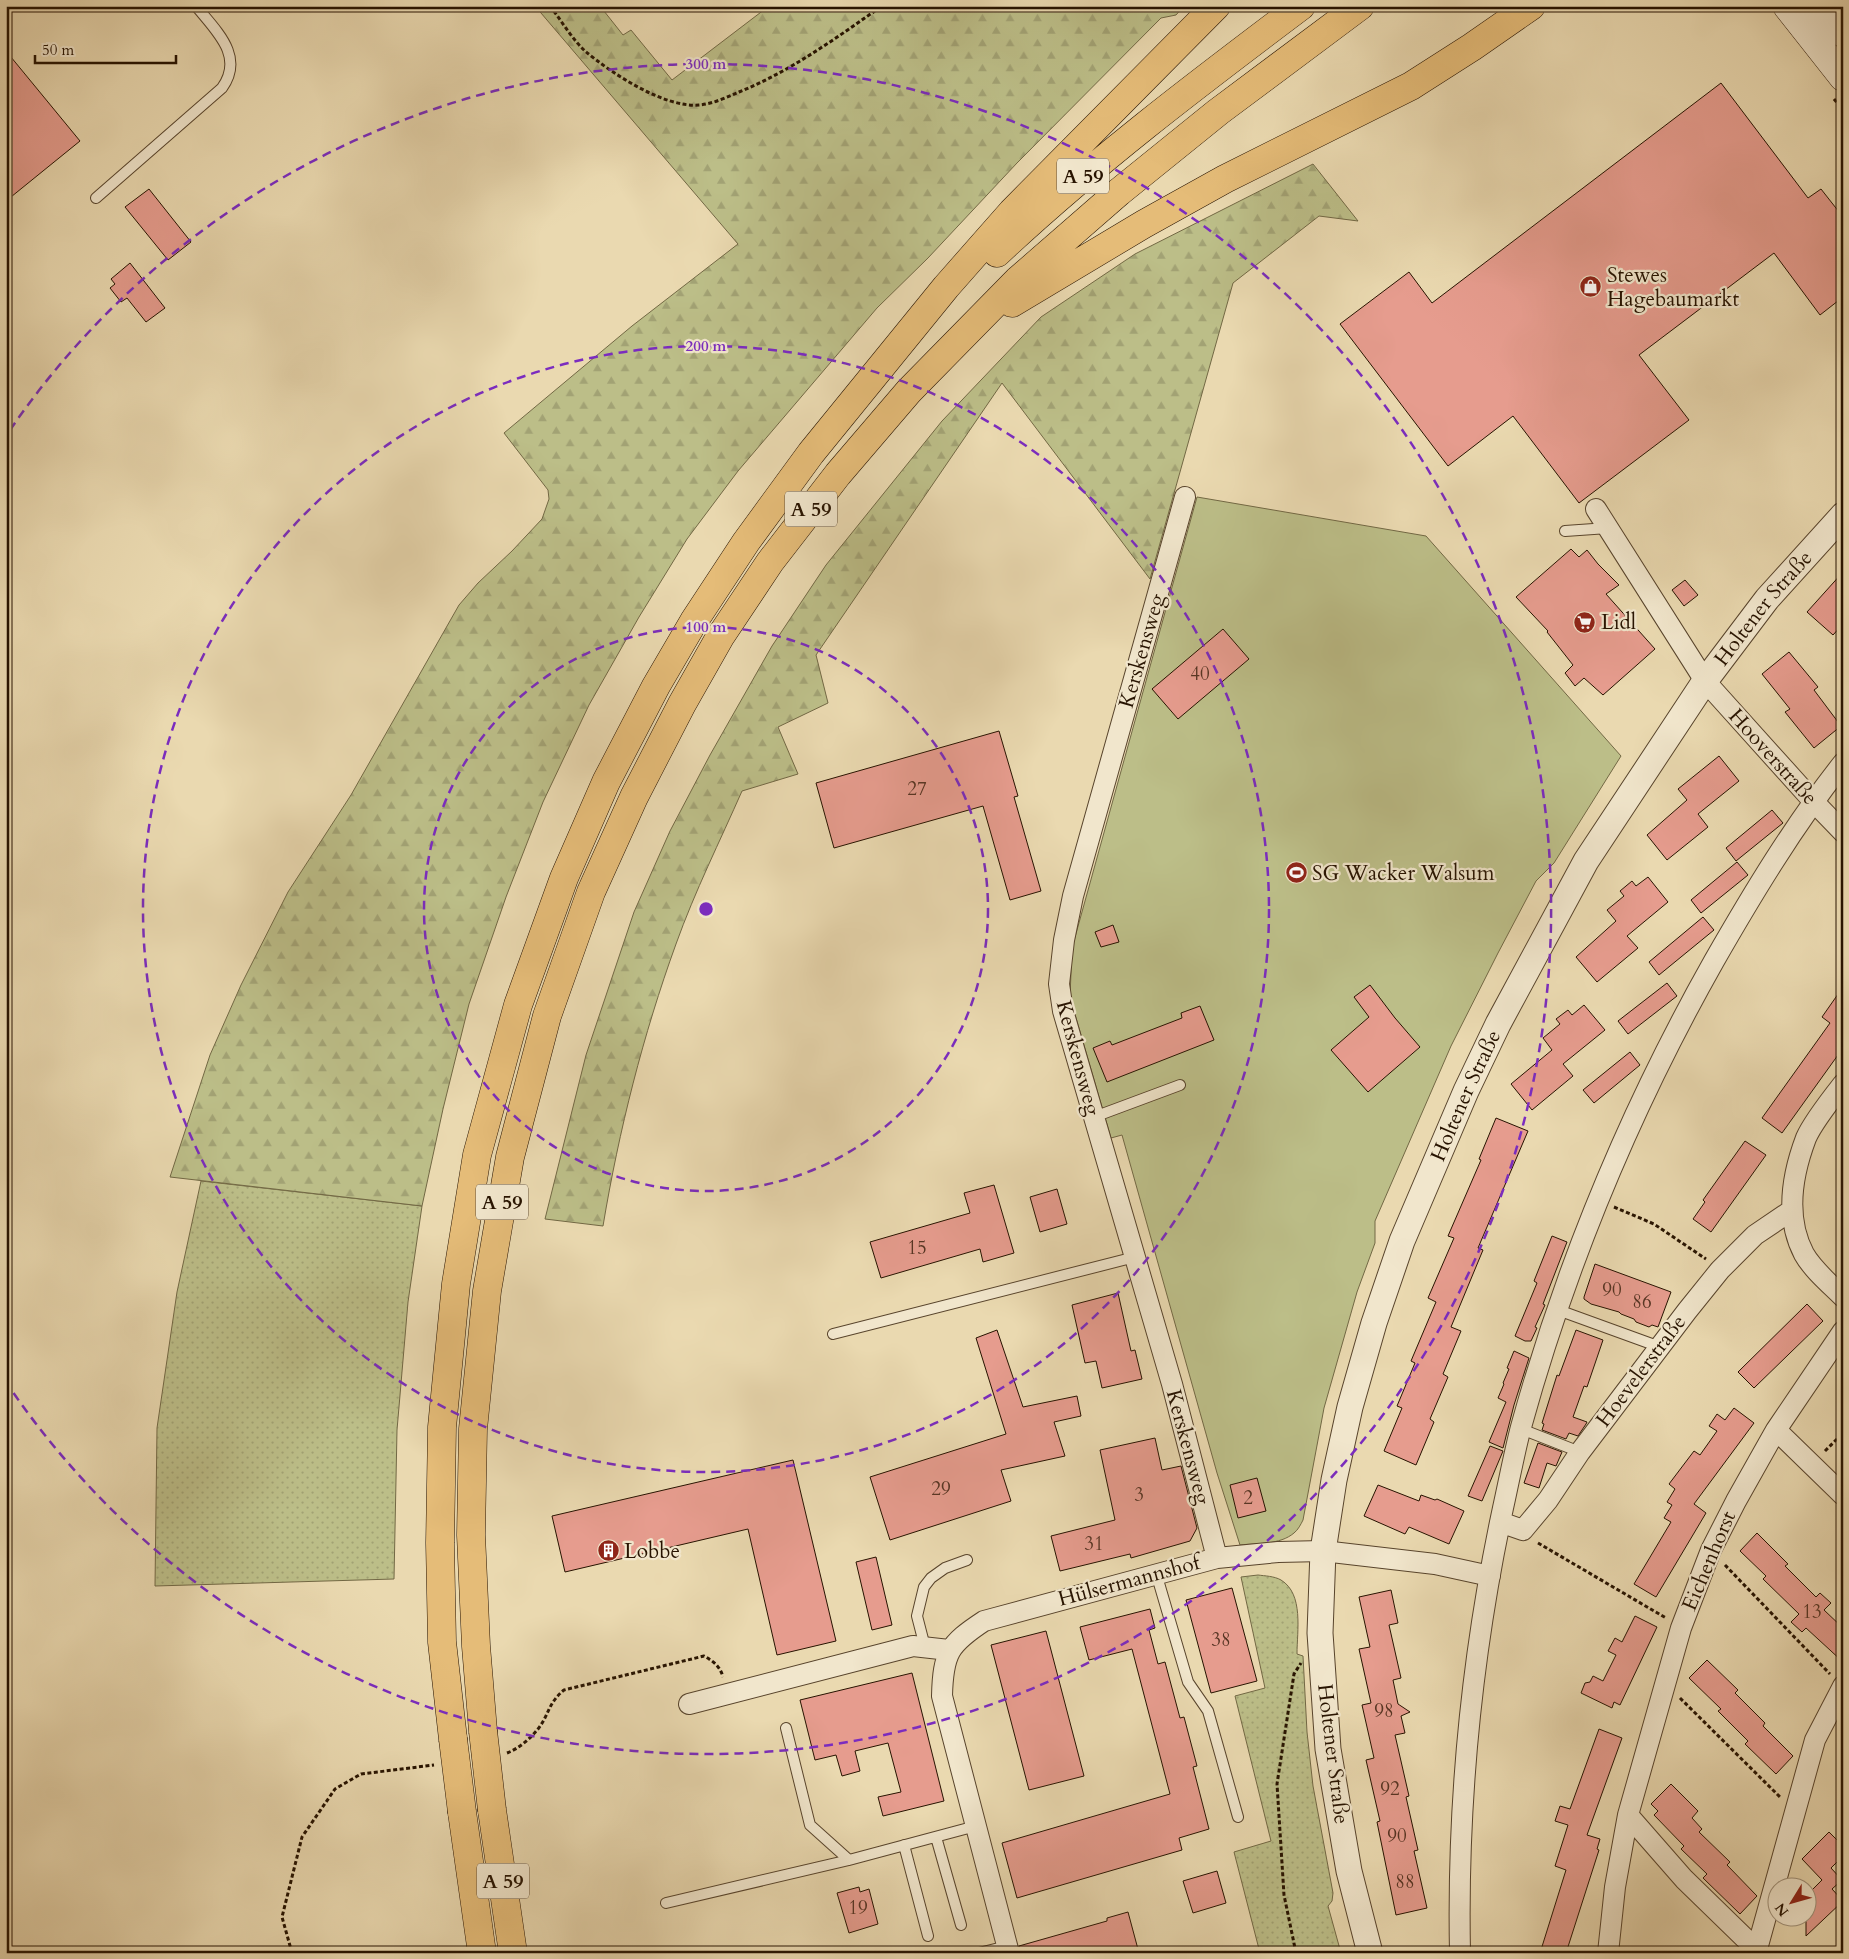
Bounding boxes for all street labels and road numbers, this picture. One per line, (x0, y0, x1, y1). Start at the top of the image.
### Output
road number: A 59 (1057, 158, 1109, 194)
road number: A 59 (785, 492, 837, 526)
street label: Holtener Straße (1707, 544, 1819, 672)
street label: Kerskensweg (1112, 590, 1172, 712)
street label: Hooverstraße (1722, 703, 1824, 811)
street label: Kerskensweg (1049, 997, 1107, 1119)
street label: Holtener Straße (1423, 1025, 1508, 1166)
road number: A 59 (476, 1184, 528, 1220)
street label: Hoevelerstraße (1589, 1309, 1693, 1433)
street label: Kerskensweg (1159, 1386, 1217, 1508)
street label: Eichenhorst (1675, 1506, 1743, 1615)
street label: Hülsermannshof (1055, 1547, 1207, 1614)
street label: Holtener Straße (1310, 1682, 1356, 1826)
road number: A 59 (477, 1864, 529, 1898)

